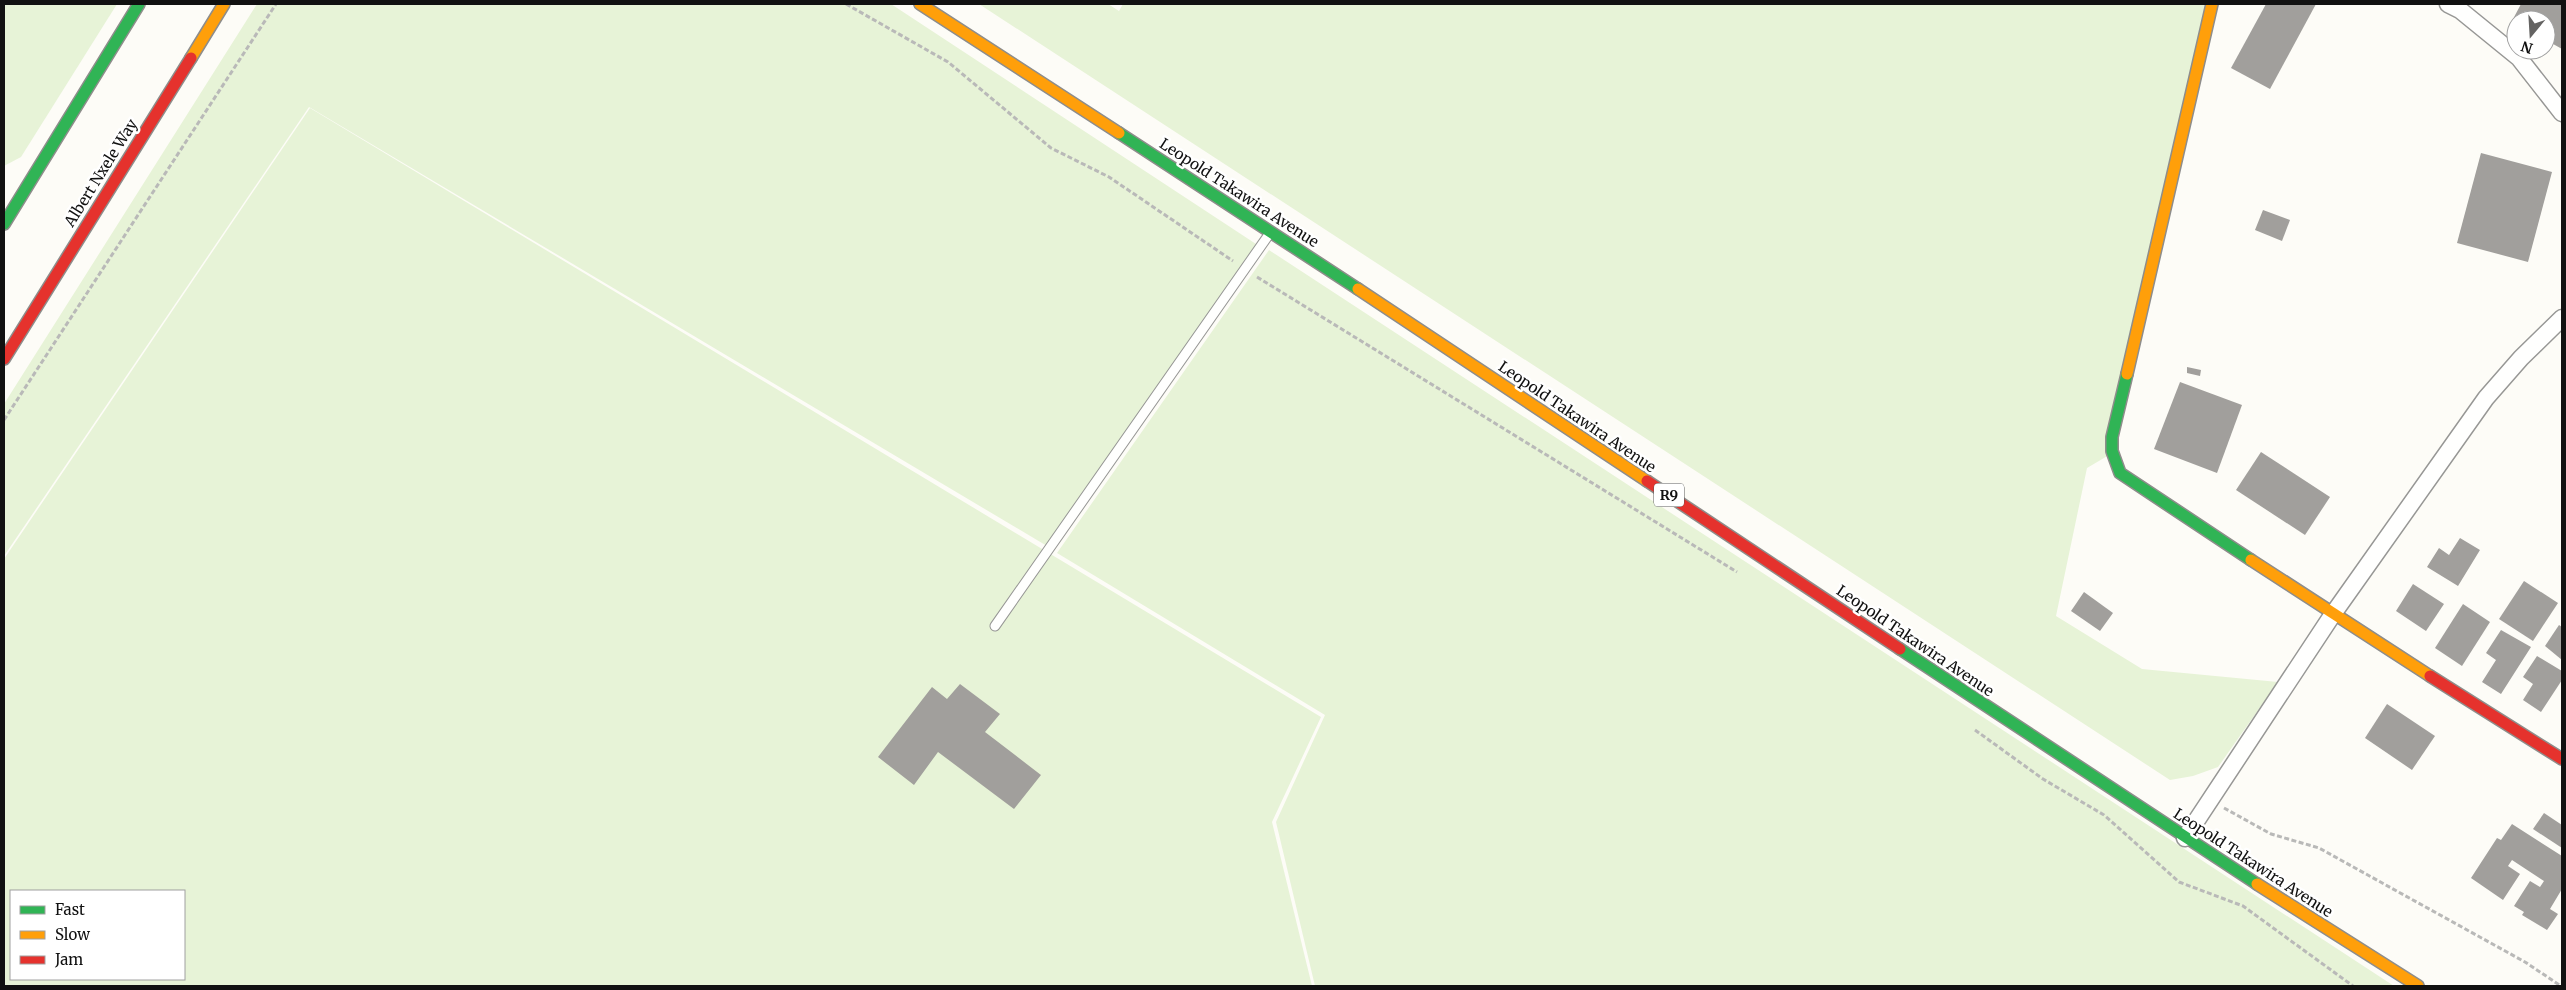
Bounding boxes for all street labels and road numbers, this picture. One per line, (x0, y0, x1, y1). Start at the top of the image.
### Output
street label: Albert Nxele Way (59, 115, 141, 231)
street label: Leopold Takawira Avenue (1156, 134, 1323, 251)
street label: Leopold Takawira Avenue (1495, 357, 1660, 477)
road number: R9 (1654, 484, 1684, 506)
street label: Leopold Takawira Avenue (1833, 581, 1998, 701)
street label: Leopold Takawira Avenue (2170, 804, 2337, 921)

